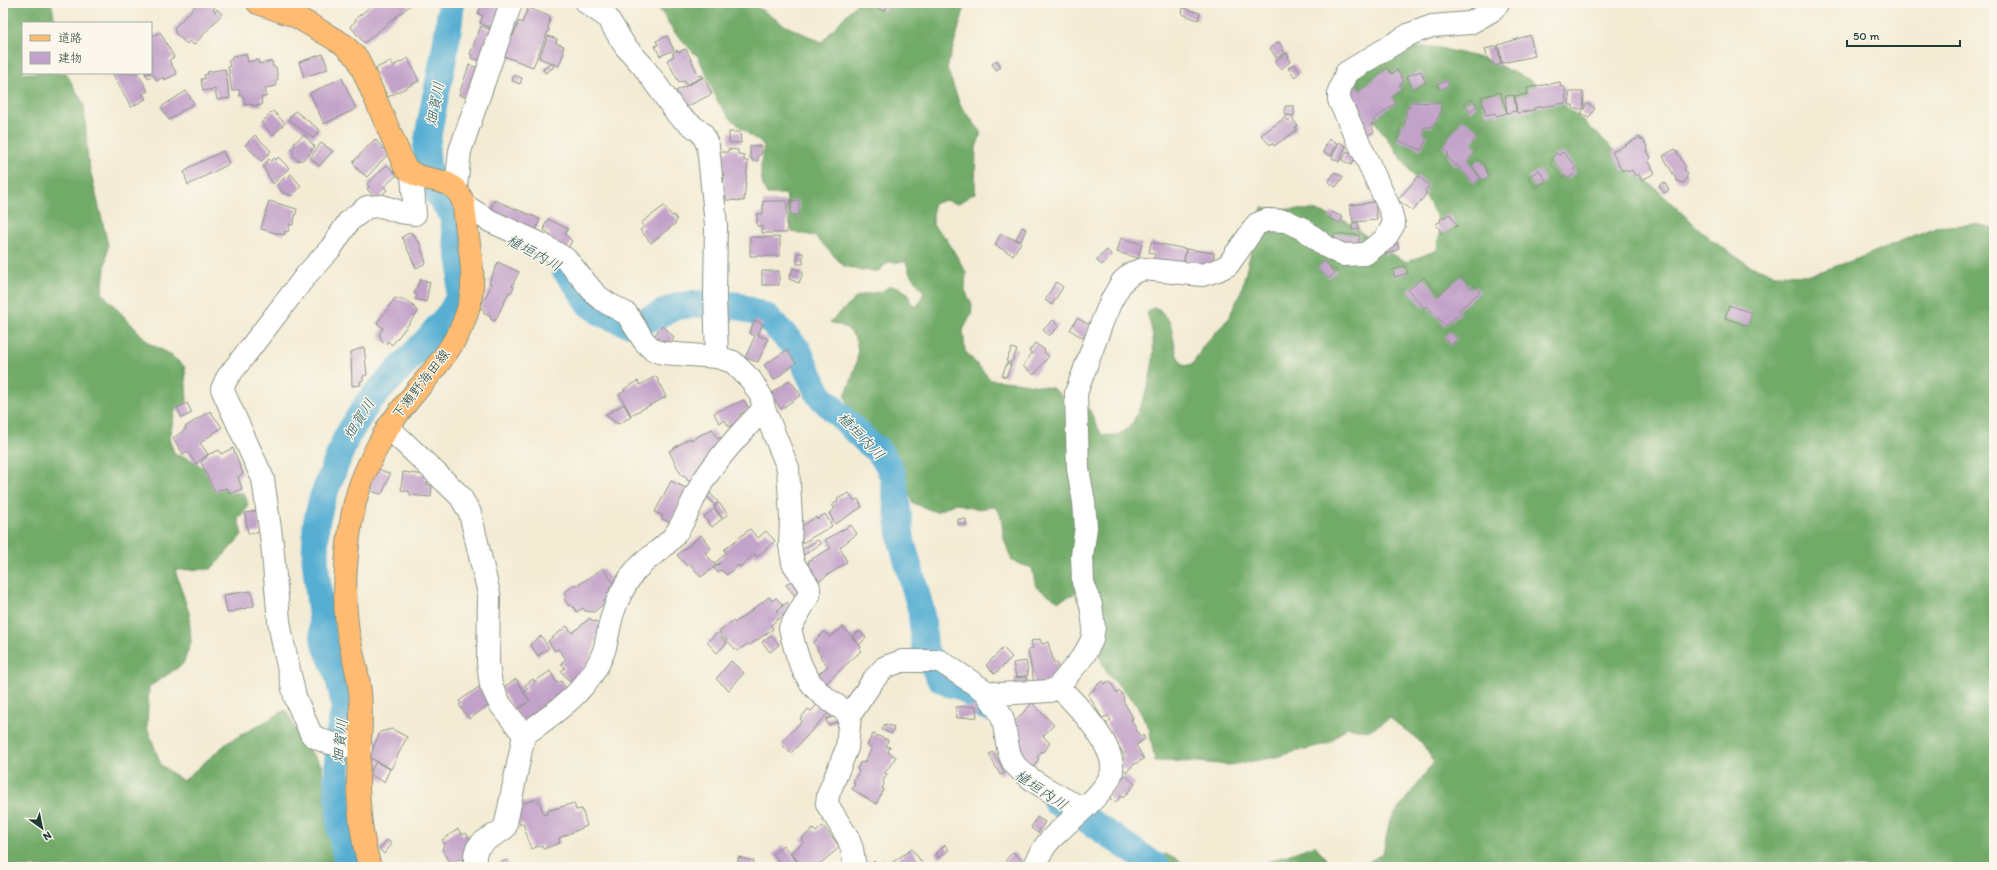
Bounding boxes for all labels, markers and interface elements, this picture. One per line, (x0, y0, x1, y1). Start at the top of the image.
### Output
legend (22, 22, 152, 74)
scale bar (1847, 22, 1960, 48)
text: 50 m (1853, 29, 1879, 43)
text: 道路 (58, 31, 82, 45)
text: 建物 (58, 51, 82, 65)
water label: 畑賀川 (422, 80, 448, 128)
water label: 植垣内川 (503, 231, 565, 275)
street label: 下瀬野海田線 (388, 346, 454, 422)
water label: 畑賀川 (339, 395, 379, 443)
water label: 植垣内川 (834, 408, 888, 464)
water label: 畑賀川 (329, 718, 351, 764)
water label: 植垣内川 (1011, 766, 1071, 814)
north arrow (22, 808, 62, 848)
text: N (41, 828, 54, 843)

